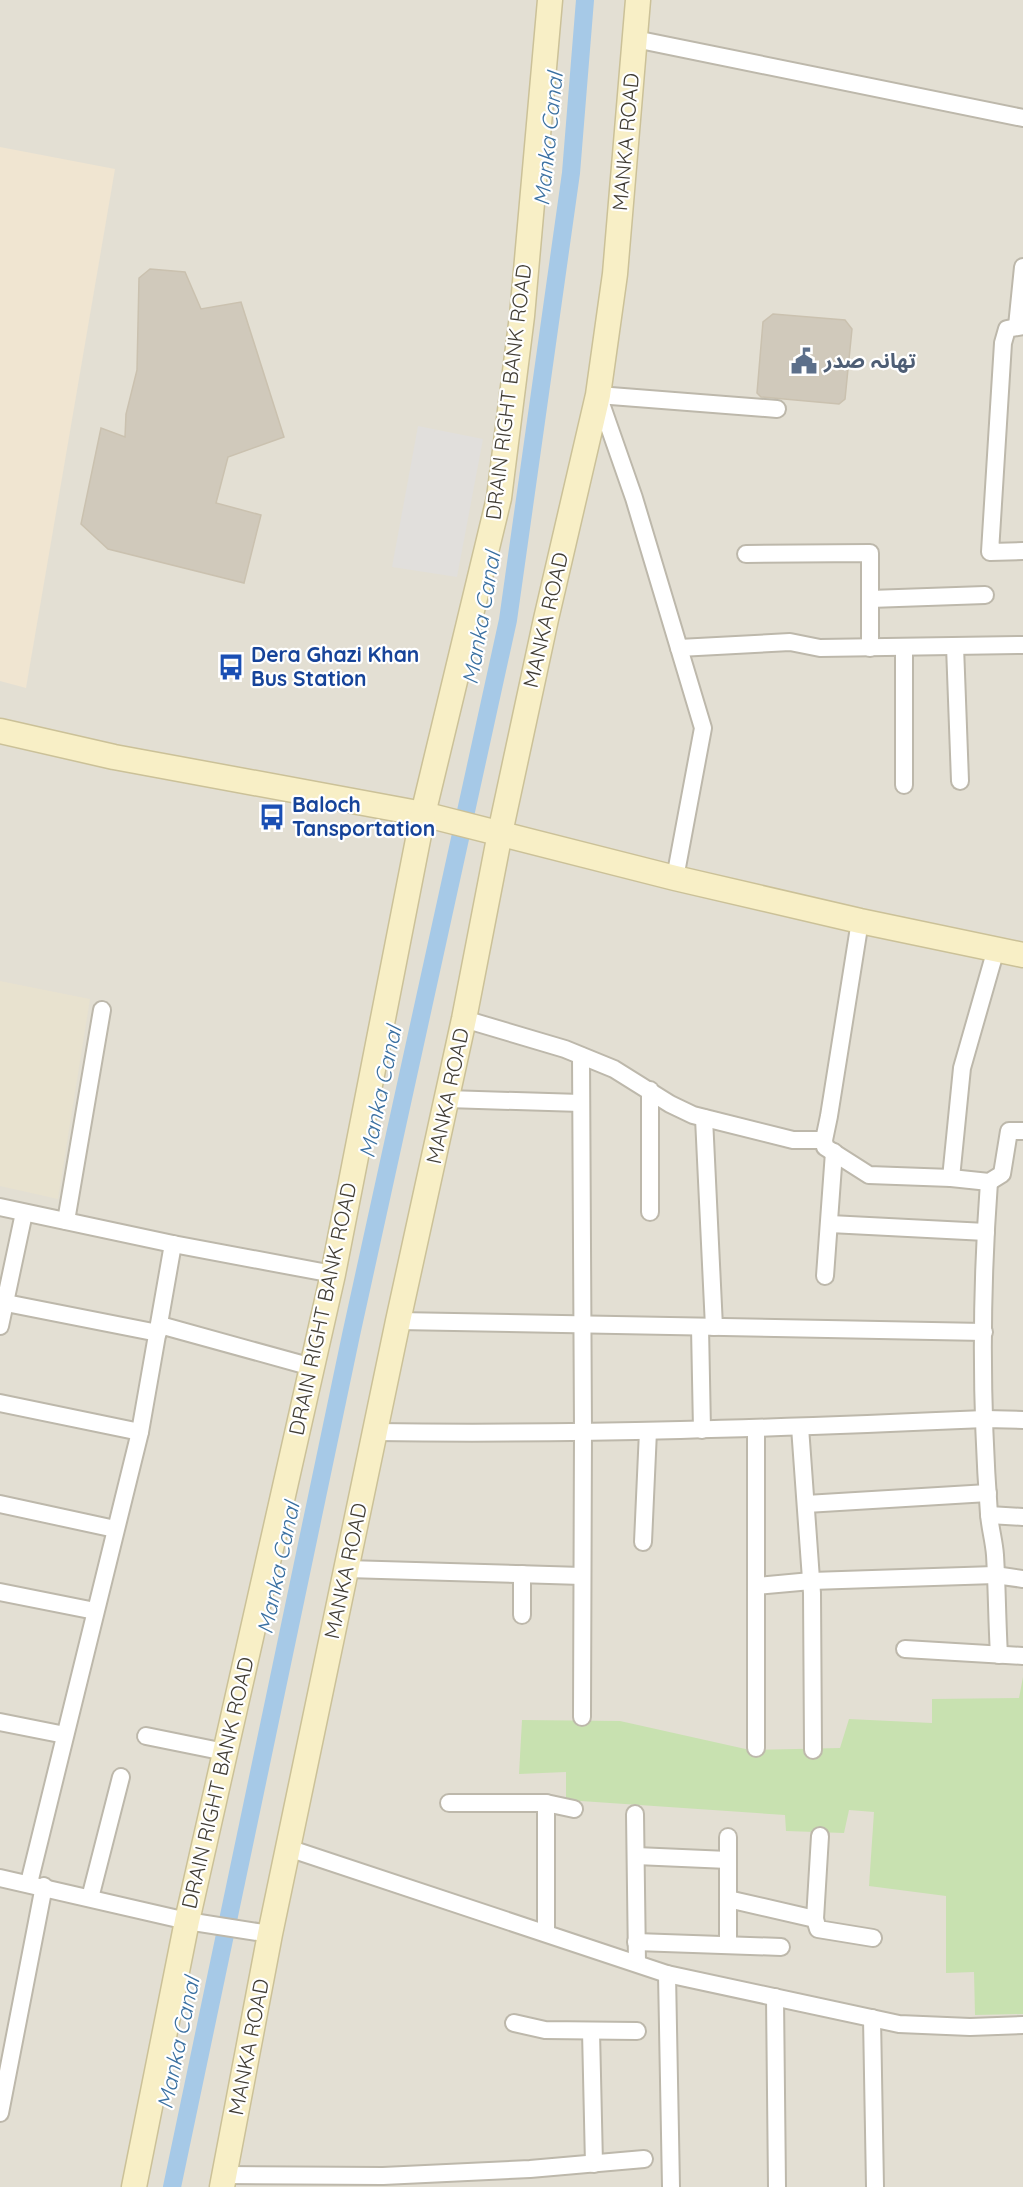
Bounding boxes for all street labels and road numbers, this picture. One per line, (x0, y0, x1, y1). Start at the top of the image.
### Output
street label: MANKA ROAD (606, 72, 644, 212)
street label: DRAIN RIGHT BANK ROAD (479, 263, 537, 521)
street label: MANKA ROAD (517, 549, 573, 690)
street label: MANKA ROAD (420, 1025, 474, 1166)
street label: DRAIN RIGHT BANK ROAD (283, 1180, 362, 1437)
street label: MANKA ROAD (318, 1500, 372, 1641)
street label: DRAIN RIGHT BANK ROAD (175, 1654, 259, 1911)
street label: MANKA ROAD (222, 1976, 274, 2117)

